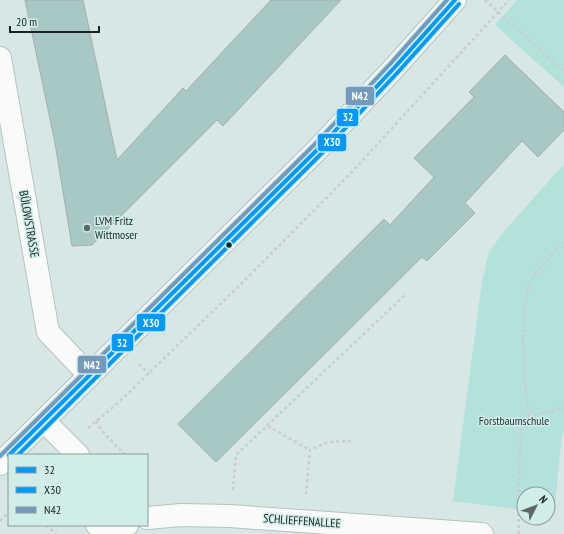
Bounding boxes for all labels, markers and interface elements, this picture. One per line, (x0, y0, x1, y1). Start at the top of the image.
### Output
scale bar (10, 8, 99, 34)
text: 20 m (16, 14, 37, 29)
line badge: N42 (345, 86, 375, 106)
text: N42 (352, 89, 368, 103)
line badge: 32 (336, 108, 359, 127)
text: 32 (343, 110, 353, 124)
line badge: X30 (317, 133, 347, 152)
text: X30 (324, 135, 340, 149)
street label: BÜLOWSTRASSE (16, 189, 43, 259)
place label: LVM Fritz Wittmoser (95, 213, 138, 242)
marker: LVM Fritz Wittmoser (82, 223, 92, 233)
unlabelled marker (224, 240, 234, 250)
line badge: X30 (136, 313, 166, 332)
text: X30 (143, 316, 159, 330)
line badge: 32 (111, 333, 134, 352)
text: 32 (117, 336, 127, 350)
line badge: N42 (77, 355, 107, 374)
text: N42 (84, 358, 100, 372)
park label: Forstbaumschule (479, 413, 549, 428)
legend (8, 454, 148, 526)
text: 32 (44, 462, 55, 477)
text: X30 (44, 482, 61, 497)
north arrow (516, 486, 556, 526)
text: N (536, 492, 551, 506)
text: N42 (44, 502, 61, 517)
street label: SCHLIEFFENALLEE (263, 510, 341, 531)

